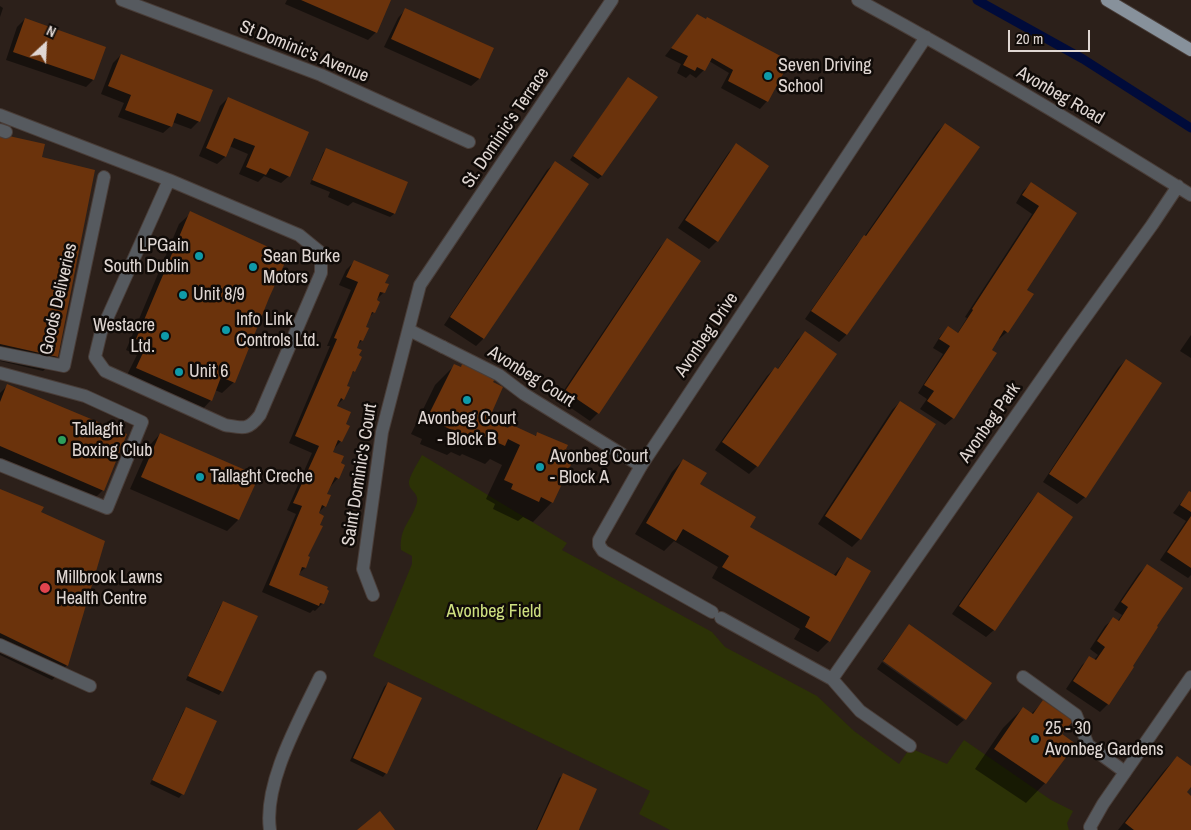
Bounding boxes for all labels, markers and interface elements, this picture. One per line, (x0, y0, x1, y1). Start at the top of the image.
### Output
street label: St Dominic's Avenue (236, 16, 372, 88)
north arrow (20, 20, 70, 70)
scale bar (1011, 20, 1094, 52)
text: N (44, 21, 59, 41)
text: 20 m (1016, 28, 1043, 49)
place label: Seven Driving School (778, 55, 872, 98)
street label: Avonbeg Road (1012, 62, 1108, 130)
street label: St. Dominic's Terrace (458, 64, 554, 192)
marker: Seven Driving School (762, 70, 774, 82)
place label: LPGain South Dublin (104, 235, 189, 278)
street label: Goods Deliveries (36, 241, 82, 357)
place label: Sean Burke Motors (263, 246, 340, 288)
marker: LPGain South Dublin (193, 250, 205, 262)
marker: Sean Burke Motors (247, 261, 259, 273)
place label: Unit 8/9 (193, 284, 245, 306)
marker: Unit 8/9 (177, 289, 189, 301)
street label: Avonbeg Drive (671, 289, 743, 381)
place label: Info Link Controls Ltd. (236, 309, 320, 352)
place label: Westacre Ltd. (93, 315, 155, 358)
marker: Info Link Controls Ltd. (220, 324, 232, 336)
marker: Westacre Ltd. (159, 330, 171, 342)
street label: Avonbeg Court (484, 342, 578, 412)
place label: Unit 6 (189, 361, 228, 383)
marker: Unit 6 (173, 366, 185, 378)
street label: Avonbeg Park (955, 379, 1025, 467)
marker: Avonbeg Court - Block B (461, 394, 473, 406)
street label: Saint Dominic's Court (338, 402, 382, 548)
place label: Avonbeg Court - Block B (418, 408, 516, 450)
place label: Tallaght Boxing Club (72, 419, 152, 462)
marker: Tallaght Boxing Club (56, 434, 68, 446)
place label: Avonbeg Court - Block A (550, 446, 648, 488)
marker: Avonbeg Court - Block A (534, 461, 546, 473)
place label: Tallaght Creche (210, 466, 313, 488)
marker: Tallaght Creche (194, 471, 206, 483)
place label: Millbrook Lawns Health Centre (56, 567, 163, 610)
marker: Millbrook Lawns Health Centre (38, 581, 52, 595)
park label: Avonbeg Field (447, 601, 541, 623)
place label: 25 - 30 Avonbeg Gardens (1045, 718, 1164, 761)
marker: 25 - 30 Avonbeg Gardens (1029, 733, 1041, 745)

